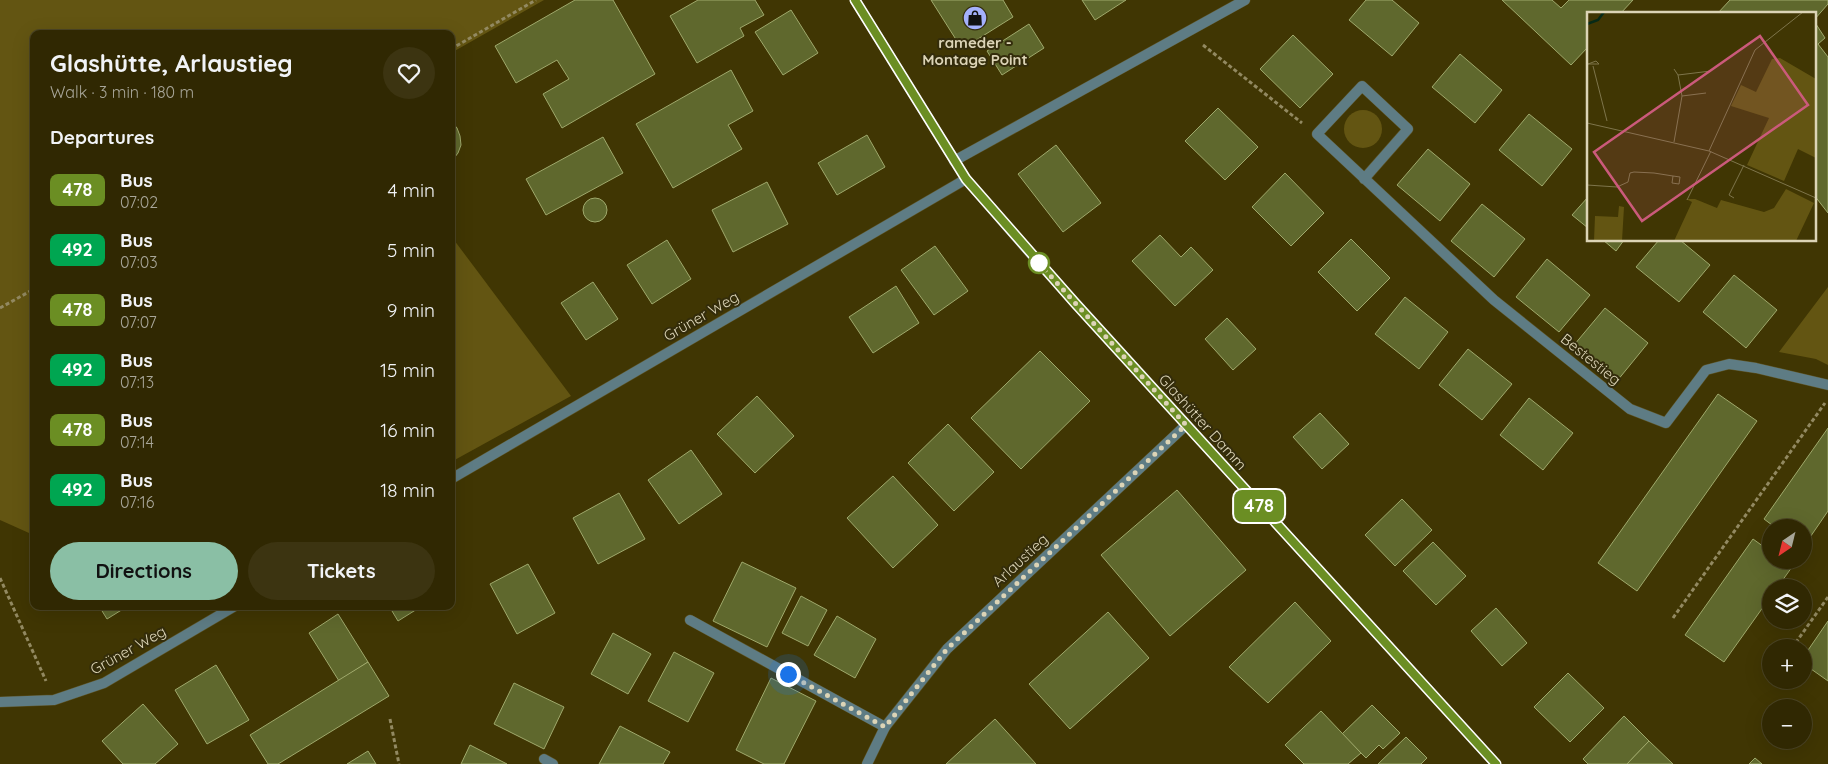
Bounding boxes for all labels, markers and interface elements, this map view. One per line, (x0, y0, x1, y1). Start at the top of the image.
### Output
shop icon: rameder - Montage Point (962, 5, 988, 31)
inset map (1587, 12, 1816, 241)
place label: rameder - Montage Point (922, 33, 1028, 69)
button: heart (383, 47, 435, 99)
text: Glashütte, Arlaustieg (50, 48, 293, 78)
text: Walk · 3 min · 180 m (50, 82, 194, 102)
text: Departures (50, 125, 154, 149)
text: Bus (120, 168, 153, 192)
text: 478 (63, 178, 92, 201)
text: 4 min (387, 178, 435, 202)
text: 07:02 (120, 192, 158, 212)
text: Bus (120, 228, 153, 252)
text: 492 (62, 238, 93, 261)
text: 5 min (387, 238, 435, 262)
text: 07:03 (120, 252, 158, 272)
unlabelled marker (1028, 252, 1050, 274)
street label: Grüner Weg (660, 287, 742, 345)
text: Bus (120, 288, 153, 312)
text: 478 (63, 298, 92, 321)
text: 9 min (387, 298, 435, 322)
text: 07:07 (120, 312, 157, 332)
street label: Bestestieg (1557, 329, 1625, 389)
text: Bus (120, 348, 153, 372)
text: 492 (62, 358, 93, 381)
text: 15 min (380, 358, 435, 382)
street label: Glashütter Damm (1155, 370, 1251, 474)
text: 07:13 (120, 372, 154, 392)
text: Bus (120, 408, 153, 432)
text: 478 (63, 418, 92, 441)
text: 16 min (380, 418, 435, 442)
text: 07:14 (120, 432, 154, 452)
text: Bus (120, 468, 153, 492)
text: 492 (62, 478, 93, 501)
text: 18 min (380, 478, 435, 502)
line badge: 478 (1230, 490, 1288, 522)
text: 07:16 (120, 492, 154, 512)
text: 478 (1244, 494, 1274, 517)
north arrow (1762, 519, 1812, 569)
map controls (1762, 519, 1812, 749)
street label: Arlaustieg (988, 529, 1052, 591)
button: Directions (50, 542, 238, 600)
button: Tickets (248, 542, 435, 600)
button: layers (1762, 579, 1812, 629)
street label: Grüner Weg (87, 621, 169, 679)
button: + (1762, 639, 1812, 689)
your location (776, 662, 801, 687)
button: − (1762, 699, 1812, 749)

